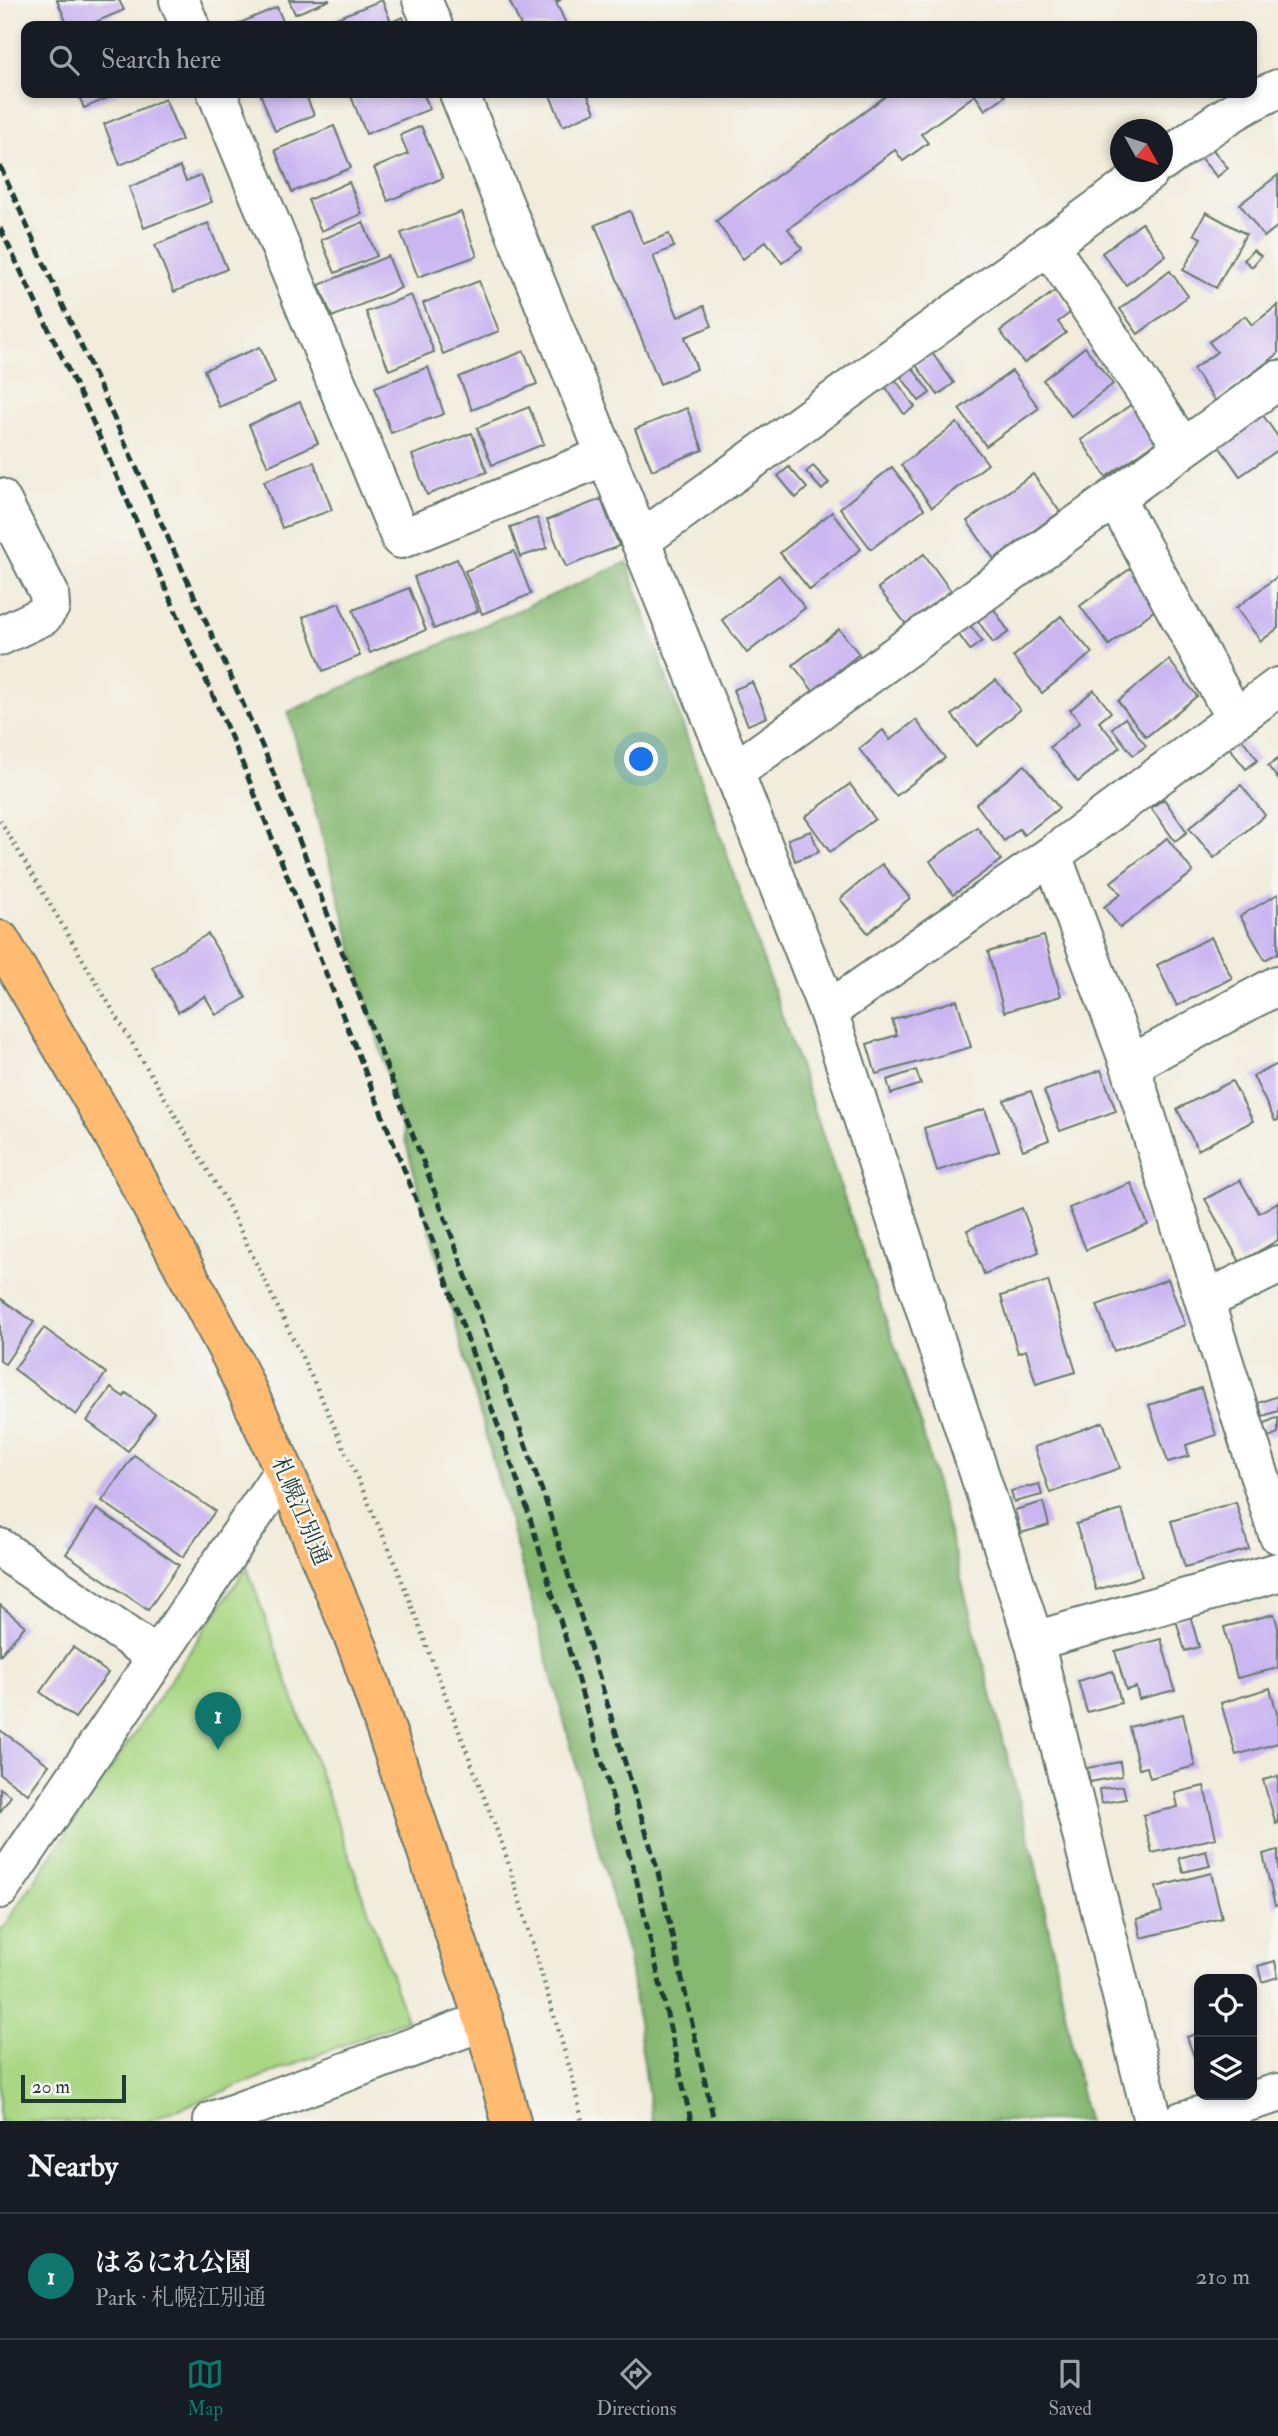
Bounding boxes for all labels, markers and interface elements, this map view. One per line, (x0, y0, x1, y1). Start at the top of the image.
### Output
search box (21, 21, 1257, 98)
icon: search (45, 41, 83, 79)
text: Search here (101, 44, 221, 76)
north arrow (1110, 119, 1173, 182)
your location (624, 742, 658, 776)
street label: 札幌江別通 (265, 1452, 337, 1570)
pin: 1 (195, 1692, 241, 1750)
map controls (1194, 1974, 1257, 2100)
button: locate (1194, 1974, 1257, 2037)
button: layers (1194, 2037, 1257, 2100)
scale bar (21, 2072, 126, 2104)
text: 20 m (32, 2075, 70, 2099)
text: Nearby (28, 2148, 118, 2185)
text: はるにれ公園 (95, 2247, 251, 2279)
text: 1 (47, 2262, 55, 2291)
text: 210 m (1196, 2262, 1250, 2291)
text: Park · 札幌江別通 (95, 2283, 266, 2312)
tab: Map (186, 2355, 224, 2421)
tab: Directions (596, 2355, 676, 2421)
tab: Saved (1048, 2355, 1092, 2421)

